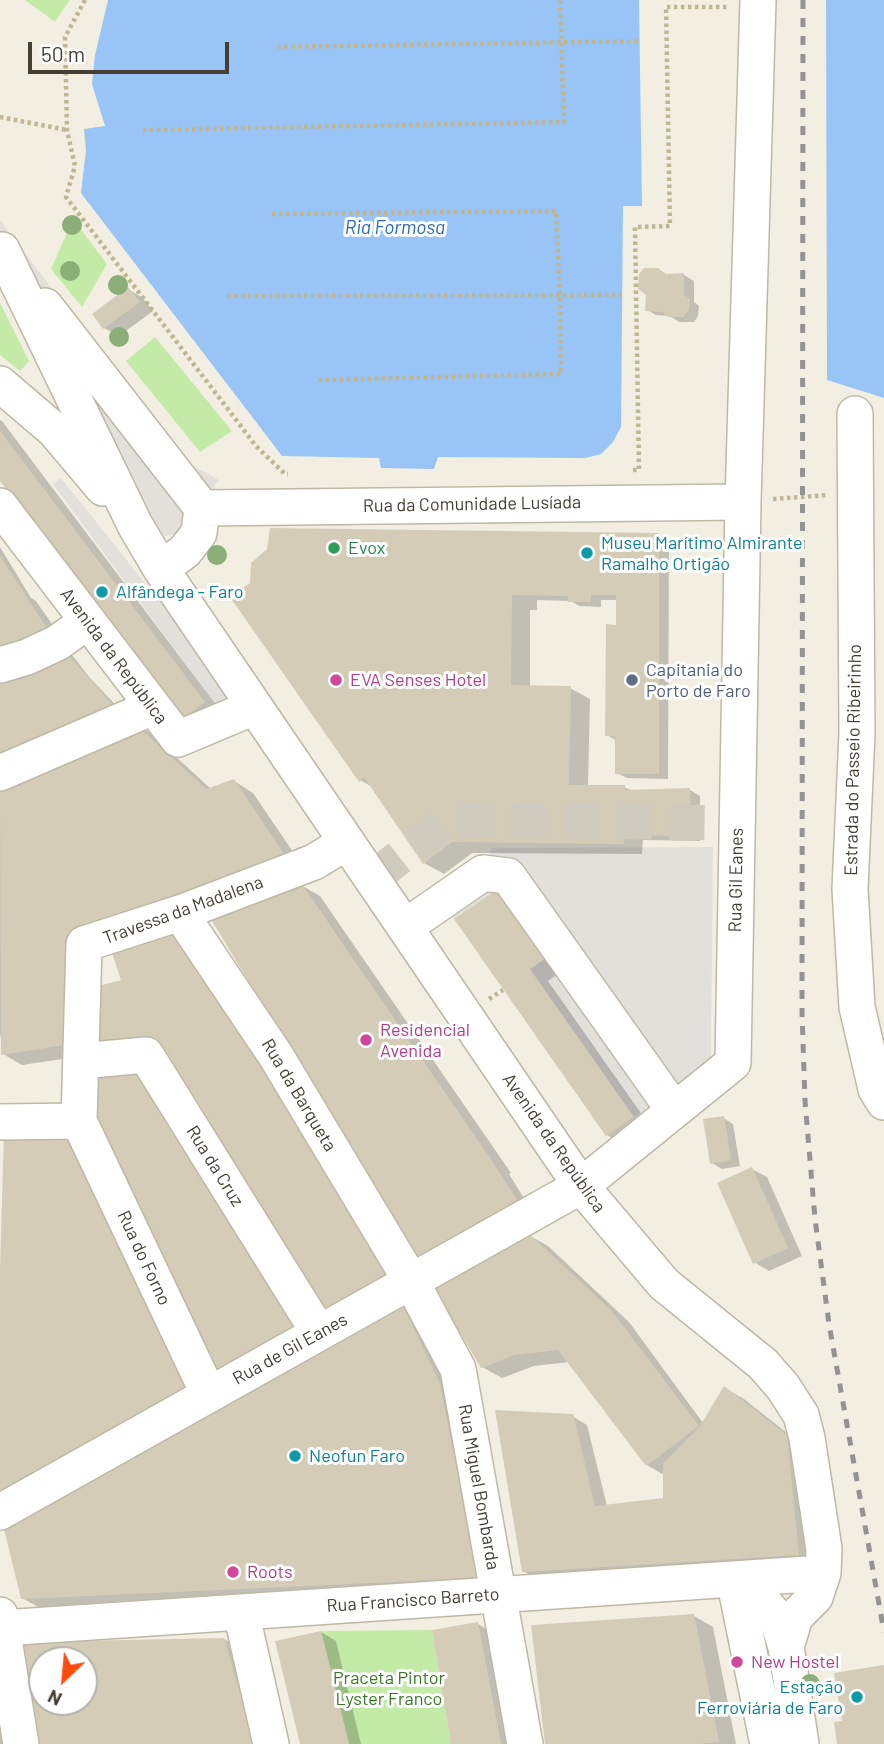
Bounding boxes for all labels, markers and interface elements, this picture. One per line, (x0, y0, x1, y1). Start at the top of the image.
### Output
scale bar (32, 28, 233, 72)
text: 50 m (41, 41, 85, 66)
water label: Ria Formosa (345, 217, 445, 239)
street label: Rua da Comunidade Lusíada (363, 491, 581, 517)
place label: Museu Marítimo Almirante Ramalho Ortigão (601, 532, 803, 574)
place label: Evox (348, 537, 385, 559)
marker: Evox (326, 540, 342, 556)
marker: Museu Marítimo Almirante Ramalho Ortigão (579, 545, 595, 561)
place label: Alfândega - Faro (116, 581, 244, 603)
street label: Avenida da República (56, 584, 172, 728)
marker: Alfândega - Faro (94, 584, 110, 600)
street label: Estrada do Passeio Ribeirinho (840, 644, 866, 876)
place label: Capitania do Porto de Faro (646, 659, 751, 702)
place label: EVA Senses Hotel (350, 669, 486, 691)
marker: EVA Senses Hotel (328, 672, 344, 688)
marker: Capitania do Porto de Faro (624, 672, 640, 688)
street label: Rua Gil Eanes (724, 828, 748, 932)
street label: Travessa da Madalena (100, 871, 266, 949)
place label: Residencial Avenida (380, 1019, 470, 1062)
marker: Residencial Avenida (358, 1032, 374, 1048)
street label: Rua da Barqueta (257, 1035, 341, 1155)
street label: Avenida da República (498, 1069, 610, 1217)
street label: Rua da Cruz (182, 1122, 248, 1210)
street label: Rua do Forno (113, 1207, 175, 1309)
street label: Rua de Gil Eanes (229, 1309, 351, 1389)
street label: Rua Miguel Bombarda (454, 1402, 504, 1572)
place label: Neofun Faro (309, 1445, 405, 1467)
marker: Neofun Faro (287, 1448, 303, 1464)
place label: Roots (247, 1561, 293, 1583)
marker: Roots (225, 1564, 241, 1580)
street label: Rua Francisco Barreto (326, 1583, 500, 1617)
north arrow (28, 1646, 98, 1716)
place label: New Hostel (751, 1651, 839, 1673)
marker: New Hostel (729, 1654, 745, 1670)
park label: Praceta Pintor Lyster Franco (333, 1667, 445, 1710)
place label: Estação Ferroviária de Faro (697, 1676, 843, 1718)
text: N (44, 1685, 65, 1712)
marker: Estação Ferroviária de Faro (849, 1689, 865, 1705)

